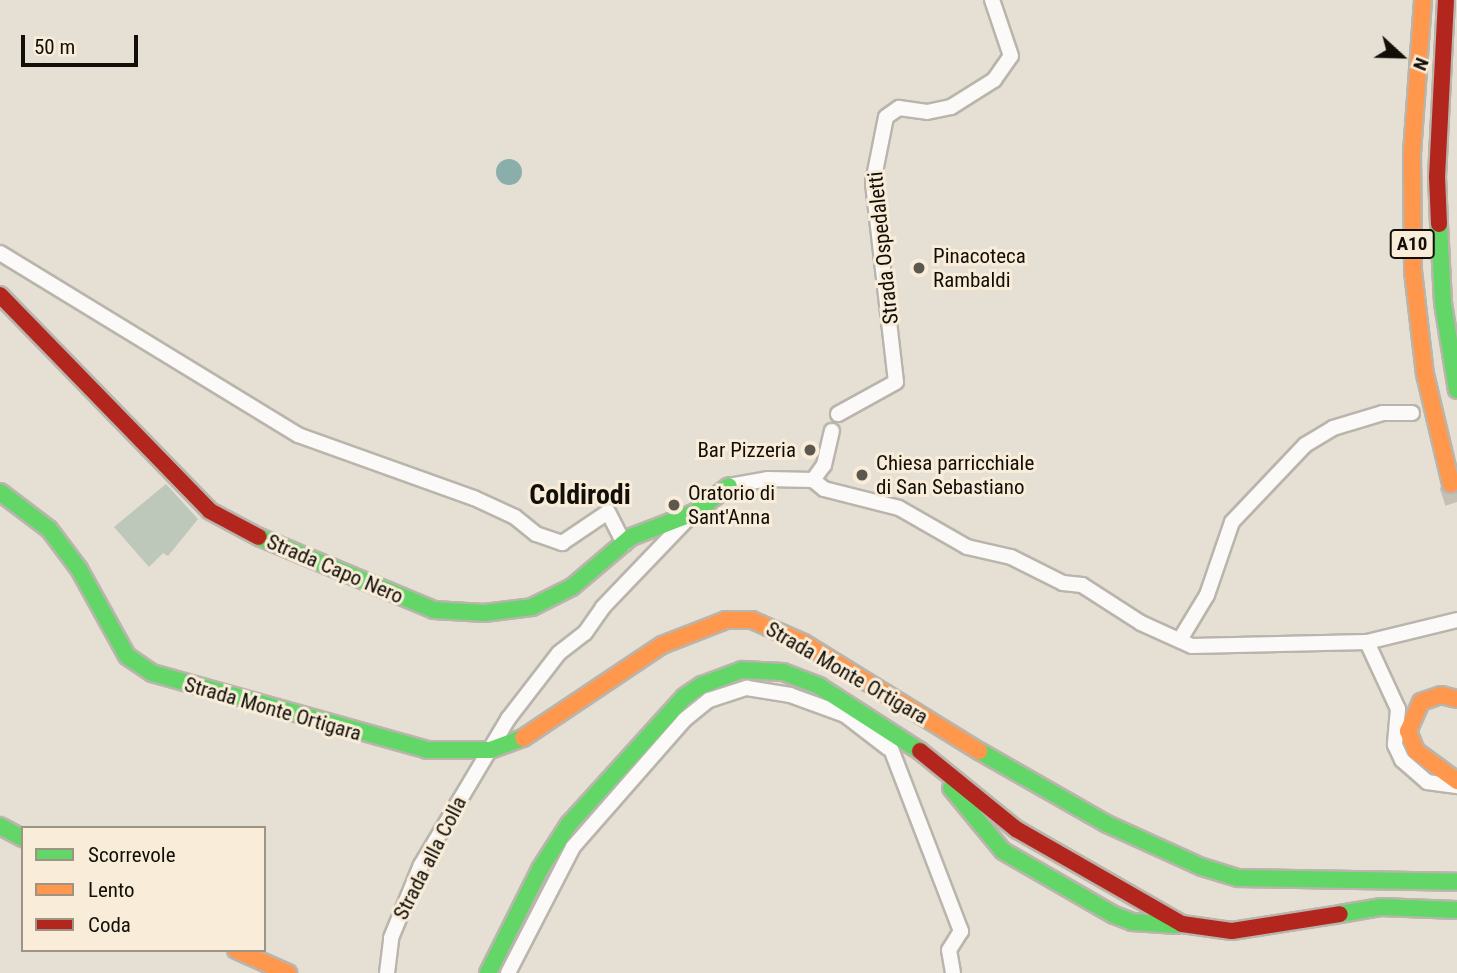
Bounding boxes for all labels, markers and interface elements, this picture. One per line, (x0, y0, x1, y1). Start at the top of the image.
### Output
scale bar (24, 21, 142, 65)
north arrow (1366, 21, 1436, 91)
text: 50 m (34, 35, 75, 59)
text: N (1408, 54, 1434, 74)
street label: Strada Ospedaletti (862, 170, 904, 326)
road number: A10 (1389, 228, 1435, 260)
place label: Pinacoteca Rambaldi (933, 243, 1026, 293)
marker: Pinacoteca Rambaldi (911, 260, 927, 276)
place label: Bar Pizzeria (697, 437, 796, 463)
marker: Bar Pizzeria (802, 442, 818, 458)
place label: Chiesa parricchiale di San Sebastiano (876, 450, 1034, 500)
marker: Chiesa parricchiale di San Sebastiano (854, 467, 870, 483)
district label: Coldirodi (529, 478, 631, 512)
place label: Oratorio di Sant'Anna (688, 480, 775, 530)
marker: Oratorio di Sant'Anna (666, 497, 682, 513)
street label: Strada Capo Nero (263, 529, 407, 609)
street label: Strada Monte Ortigara (761, 616, 933, 730)
street label: Strada Monte Ortigara (182, 672, 364, 746)
street label: Strada alla Colla (388, 792, 472, 924)
legend (21, 826, 266, 952)
text: Scorrevole (88, 843, 175, 867)
text: Lento (88, 878, 135, 902)
text: Coda (88, 913, 131, 937)

